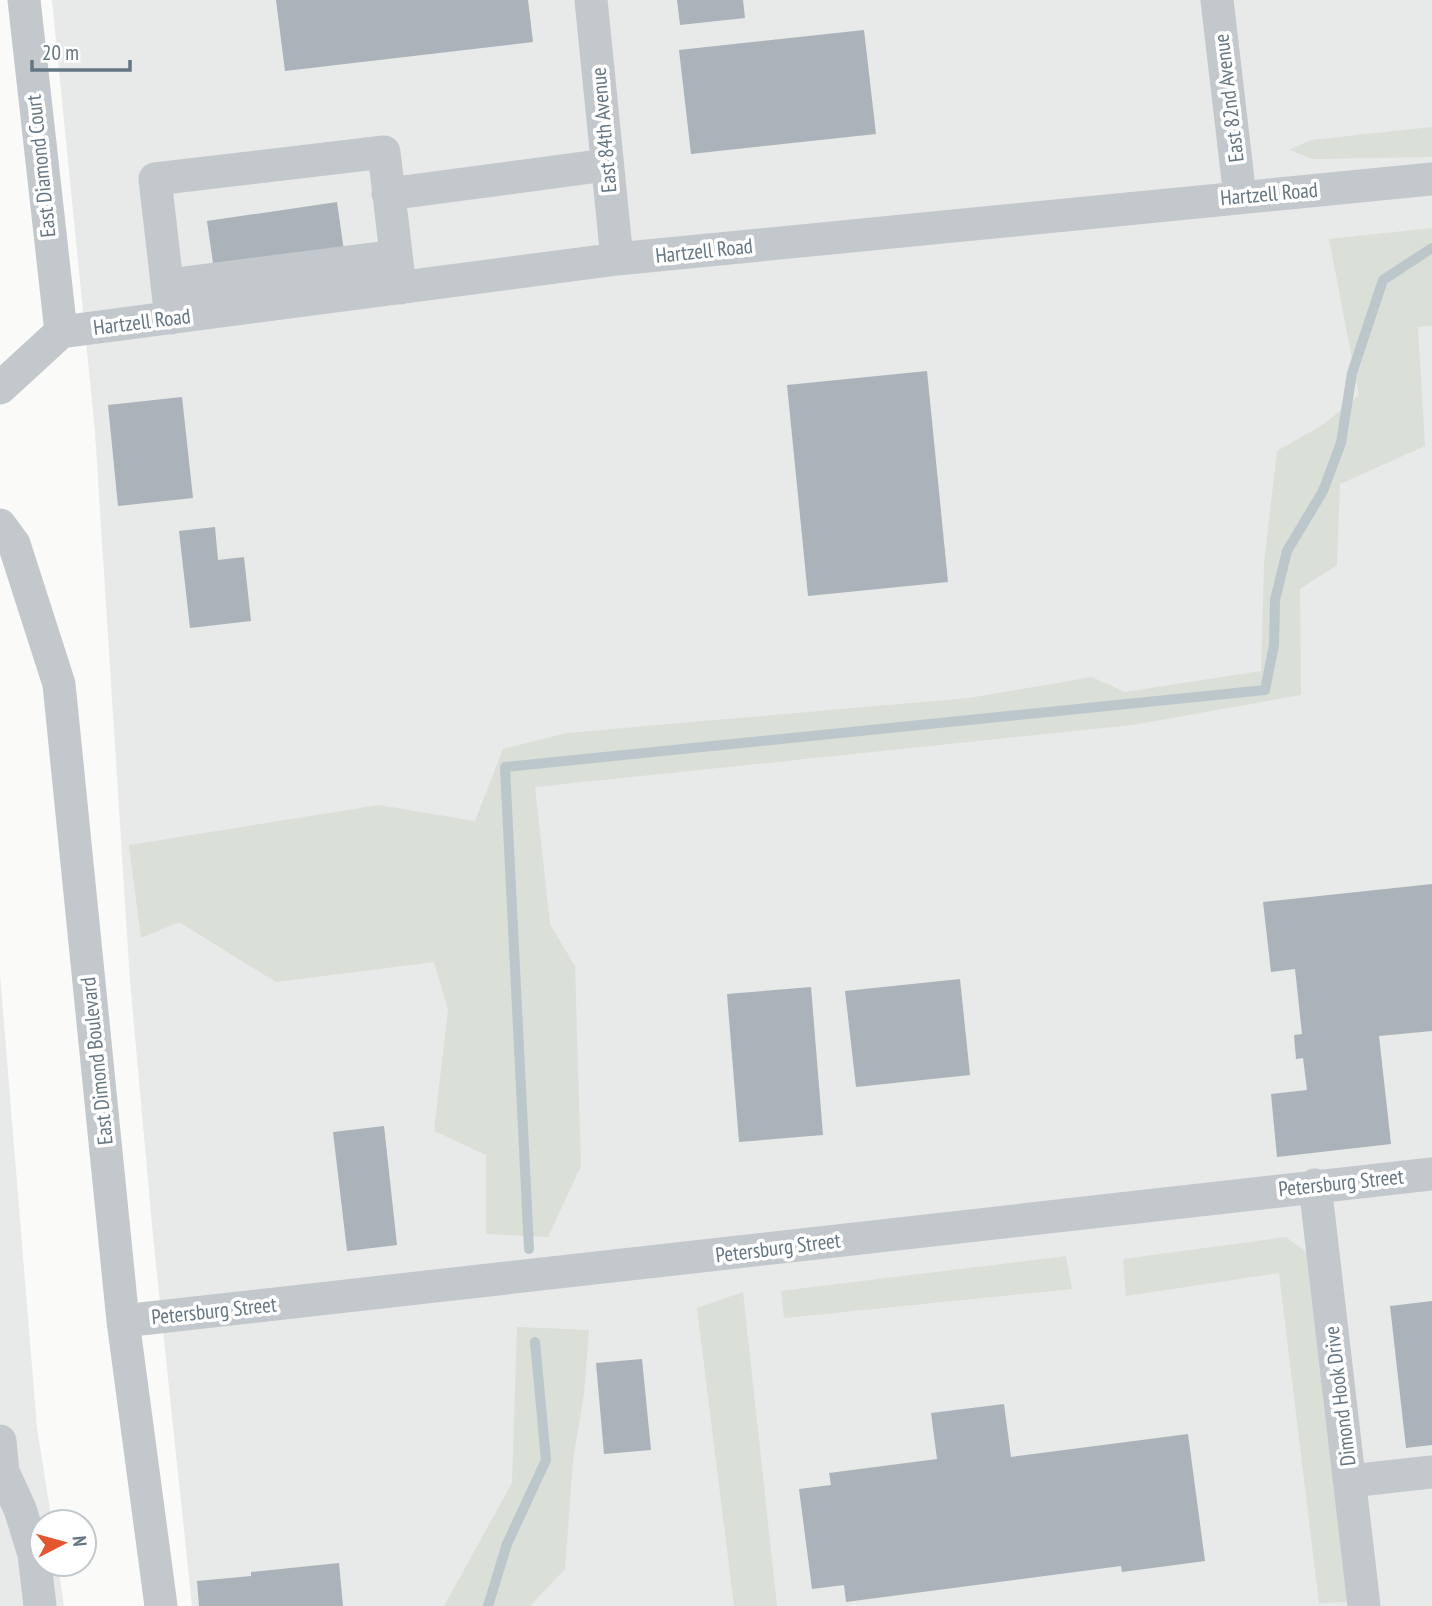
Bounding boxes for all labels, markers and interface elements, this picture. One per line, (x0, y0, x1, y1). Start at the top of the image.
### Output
scale bar (32, 28, 130, 72)
street label: East 82nd Avenue (1207, 32, 1250, 164)
text: 20 m (42, 39, 79, 66)
street label: East 84th Avenue (585, 66, 622, 194)
street label: East Diamond Court (20, 93, 61, 239)
street label: Hartzell Road (1219, 176, 1319, 211)
street label: Hartzell Road (654, 232, 754, 269)
street label: Hartzell Road (92, 302, 192, 341)
street label: East Dimond Boulevard (74, 976, 119, 1146)
street label: Petersburg Street (1277, 1162, 1405, 1202)
street label: Petersburg Street (714, 1226, 842, 1269)
street label: Petersburg Street (150, 1290, 278, 1330)
street label: Dimond Hook Drive (1318, 1325, 1361, 1468)
north arrow (28, 1508, 98, 1578)
text: N (67, 1535, 92, 1548)

